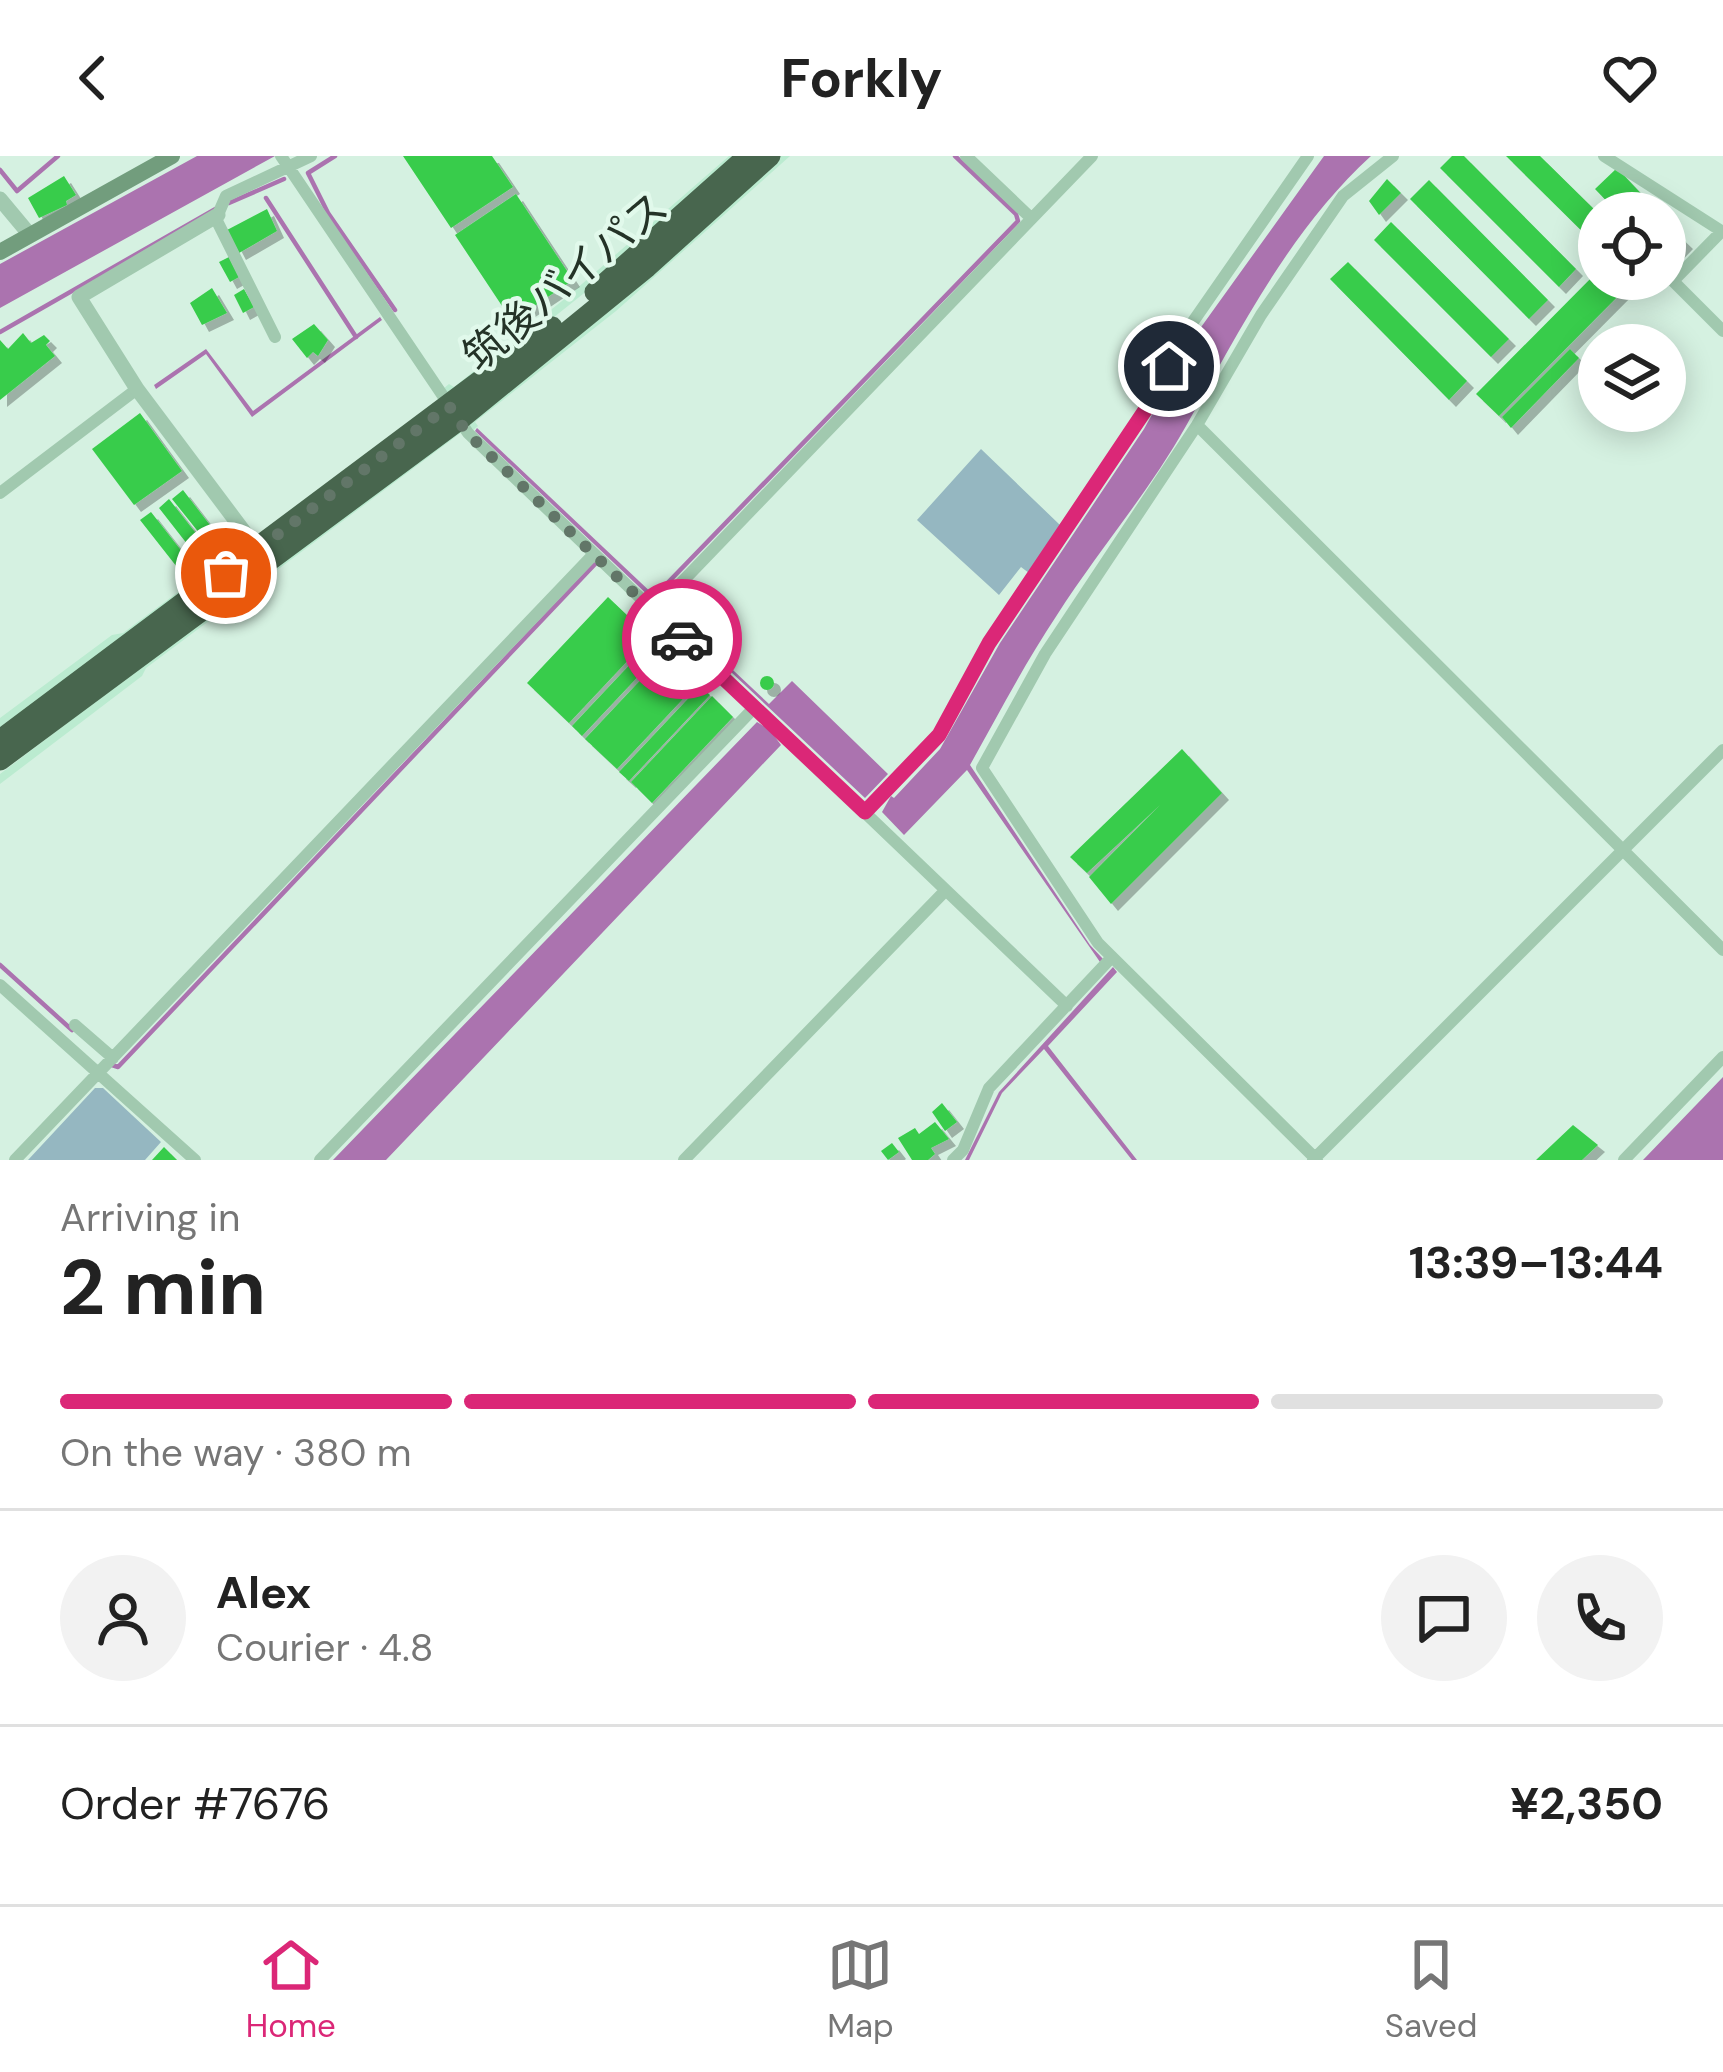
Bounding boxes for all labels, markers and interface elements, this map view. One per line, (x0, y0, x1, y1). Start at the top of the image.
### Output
text: Forkly (781, 43, 942, 114)
icon: back (60, 45, 126, 111)
icon: heart (1597, 45, 1663, 111)
street label: 筑後バイパス (451, 180, 679, 383)
map controls (1578, 192, 1686, 432)
button: locate (1578, 192, 1686, 300)
pin (1118, 315, 1220, 417)
button: layers (1578, 324, 1686, 432)
icon: home (1136, 333, 1202, 399)
pin (175, 522, 277, 624)
icon: bag (193, 540, 259, 606)
courier (622, 579, 742, 699)
icon: car (649, 606, 715, 672)
text: Arriving in (60, 1192, 240, 1243)
text: 13:39–13:44 (1409, 1233, 1663, 1292)
text: 2 min (60, 1237, 266, 1338)
text: On the way · 380 m (60, 1427, 412, 1478)
button: person (60, 1555, 186, 1681)
button: chat (1381, 1555, 1507, 1681)
button: phone (1537, 1555, 1663, 1681)
text: Alex (216, 1563, 311, 1622)
text: Courier · 4.8 (216, 1622, 433, 1673)
text: Order #7676 (60, 1774, 330, 1833)
text: ¥2,350 (1510, 1774, 1663, 1833)
tab: Home (246, 1932, 336, 2047)
tab: Map (827, 1932, 894, 2047)
tab: Saved (1385, 1932, 1477, 2047)

